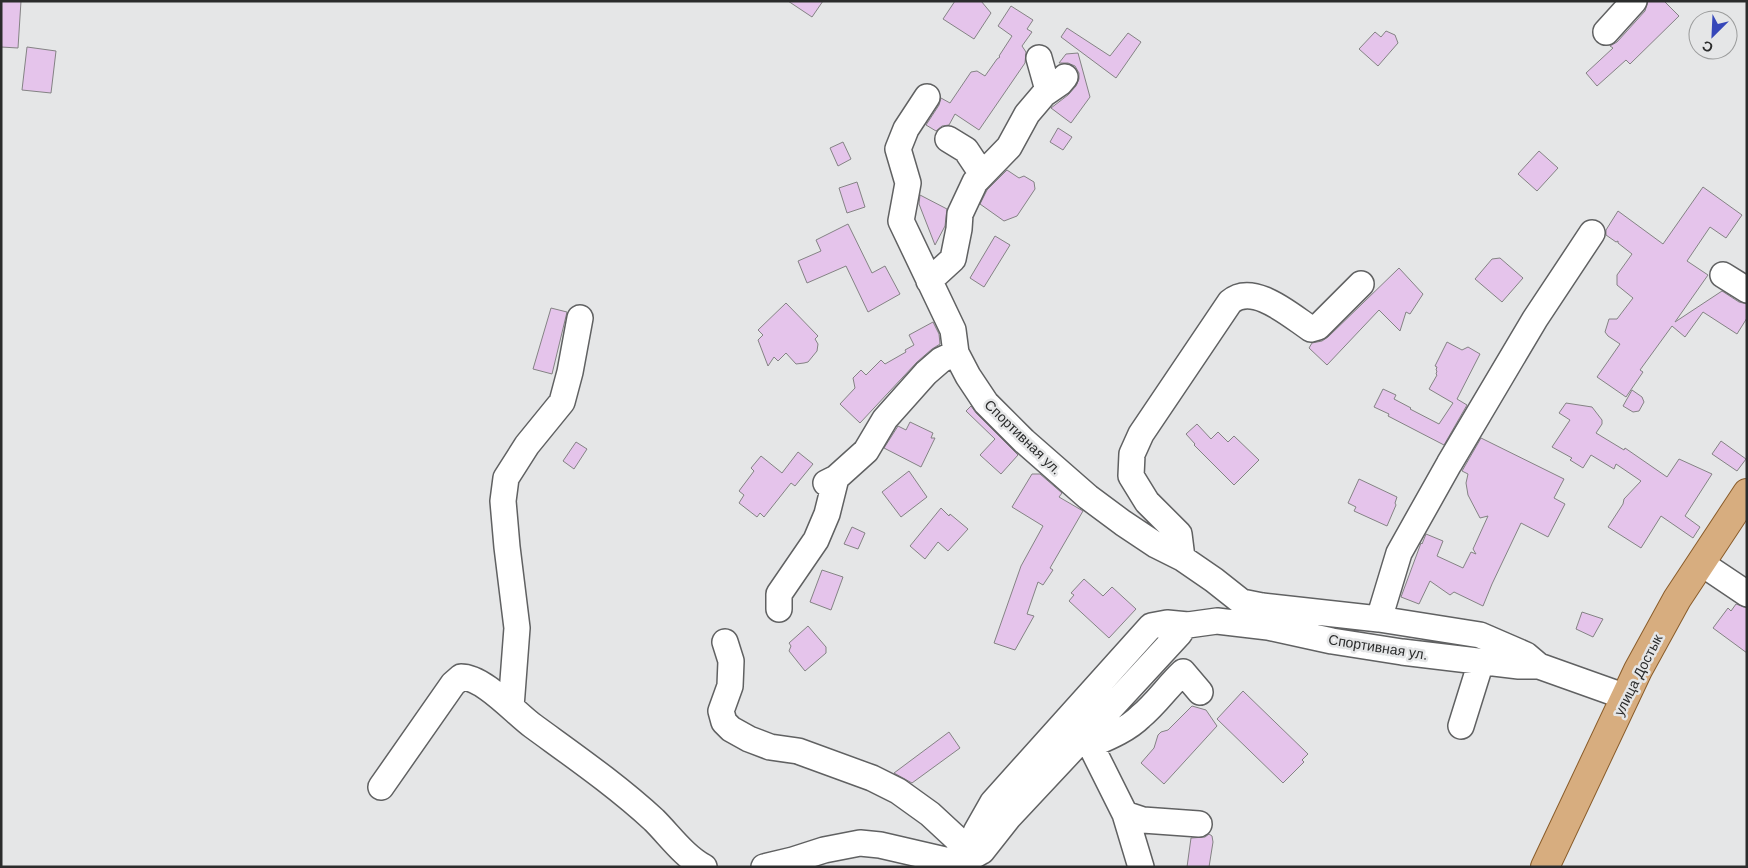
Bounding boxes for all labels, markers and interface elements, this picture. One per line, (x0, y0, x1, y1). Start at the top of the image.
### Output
north arrow (1688, 10, 1738, 60)
text: С (1700, 38, 1716, 56)
street label: Спортивная ул. (981, 396, 1065, 478)
street label: Спортивная ул. (1327, 631, 1429, 663)
street label: улица Достык (1611, 631, 1666, 718)

